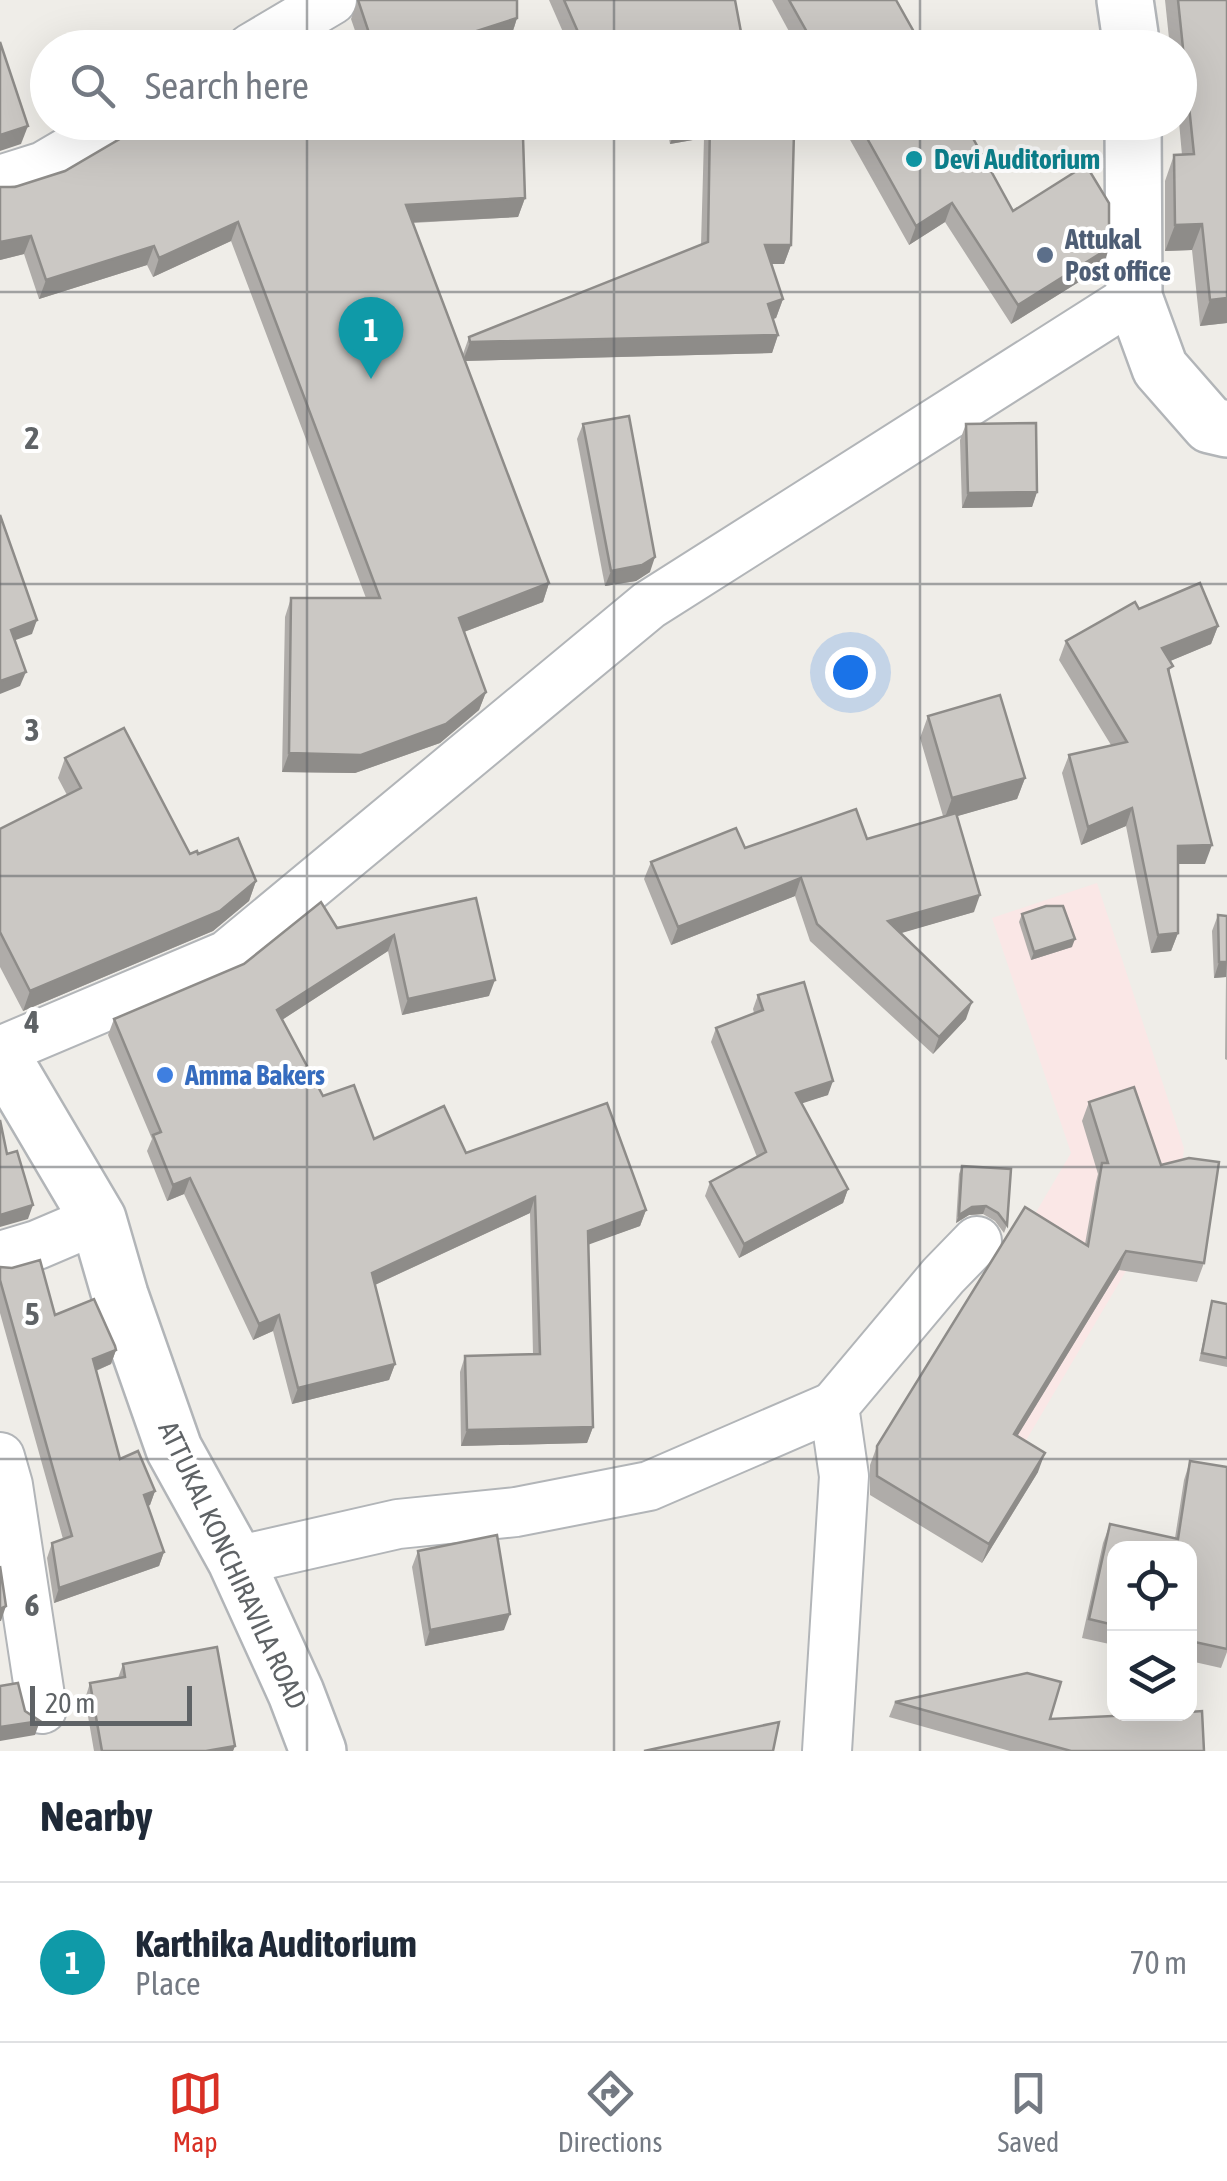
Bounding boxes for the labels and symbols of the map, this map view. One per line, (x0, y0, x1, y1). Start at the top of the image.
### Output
place label: Devi Auditorium (934, 143, 1100, 175)
marker: Devi Auditorium (903, 148, 925, 170)
place label: Attukal Post office (1064, 223, 1171, 287)
marker: Attukal Post office (1034, 244, 1056, 266)
pin: 1 (338, 296, 404, 379)
text: 2 (24, 419, 40, 456)
your location (825, 647, 876, 698)
text: 3 (24, 711, 40, 748)
text: 4 (23, 1003, 40, 1040)
place label: Amma Bakers (184, 1059, 325, 1091)
marker: Amma Bakers (154, 1064, 176, 1086)
text: 5 (24, 1295, 40, 1332)
street label: ATTUKAL KONCHIRAVILA ROAD (152, 1416, 314, 1714)
text: 6 (24, 1586, 40, 1623)
scale bar (30, 1681, 192, 1726)

